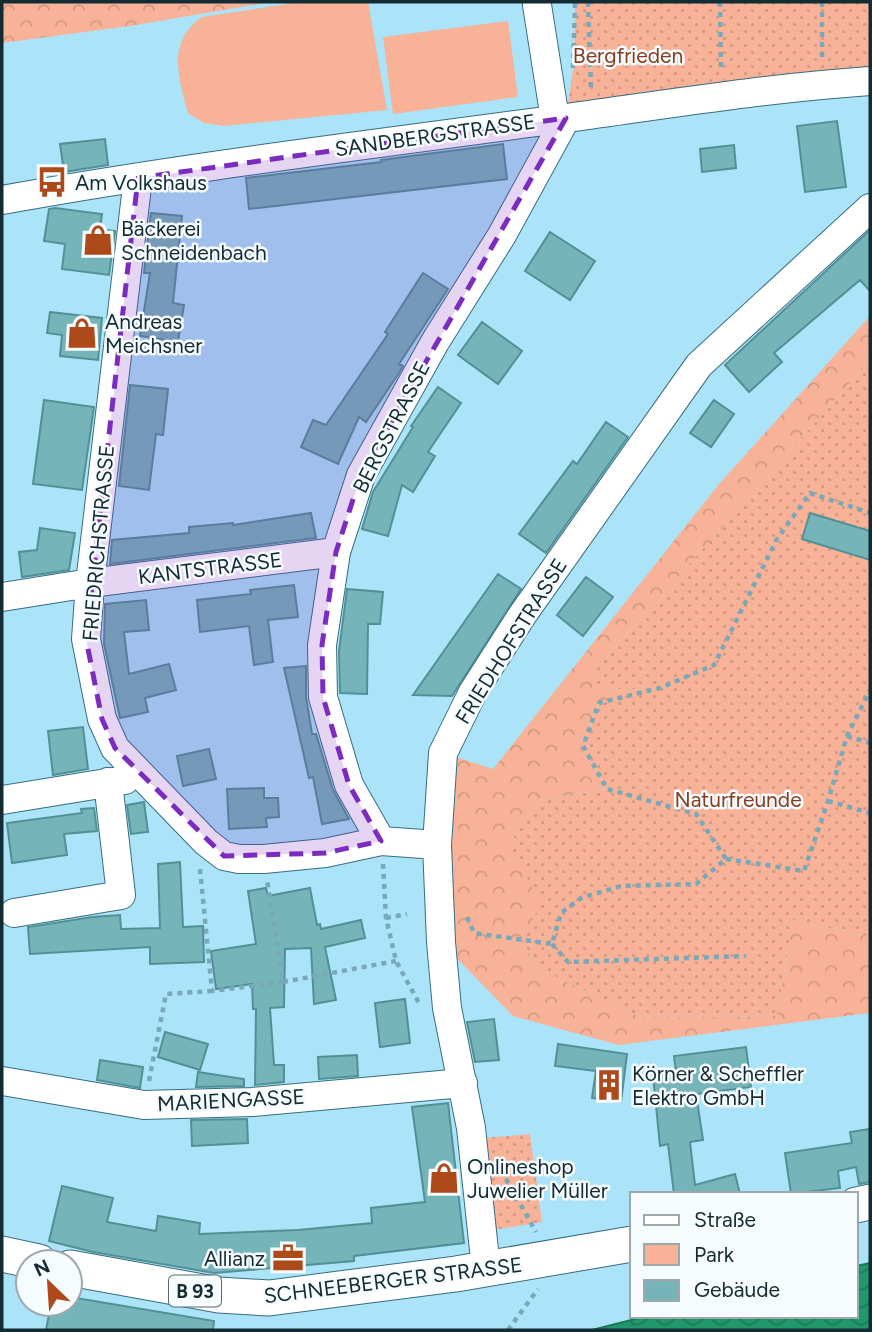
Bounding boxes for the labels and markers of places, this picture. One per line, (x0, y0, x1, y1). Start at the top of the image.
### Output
bus stop icon: Am Volkshaus (35, 165, 69, 199)
place label: Am Volkshaus (75, 170, 207, 195)
place label: Bäckerei Schneidenbach (121, 216, 267, 265)
shop icon: Bäckerei Schneidenbach (81, 223, 115, 257)
place label: Andreas Meichsner (105, 309, 202, 358)
shop icon: Andreas Meichsner (65, 316, 99, 350)
place label: Körner & Scheffler Elektro GmbH (632, 1061, 804, 1110)
building icon: Körner & Scheffler Elektro GmbH (592, 1068, 626, 1102)
place label: Onlineshop Juwelier Müller (467, 1154, 608, 1203)
shop icon: Onlineshop Juwelier Müller (427, 1161, 461, 1195)
office icon: Allianz (271, 1241, 305, 1275)
place label: Allianz (204, 1246, 265, 1271)

